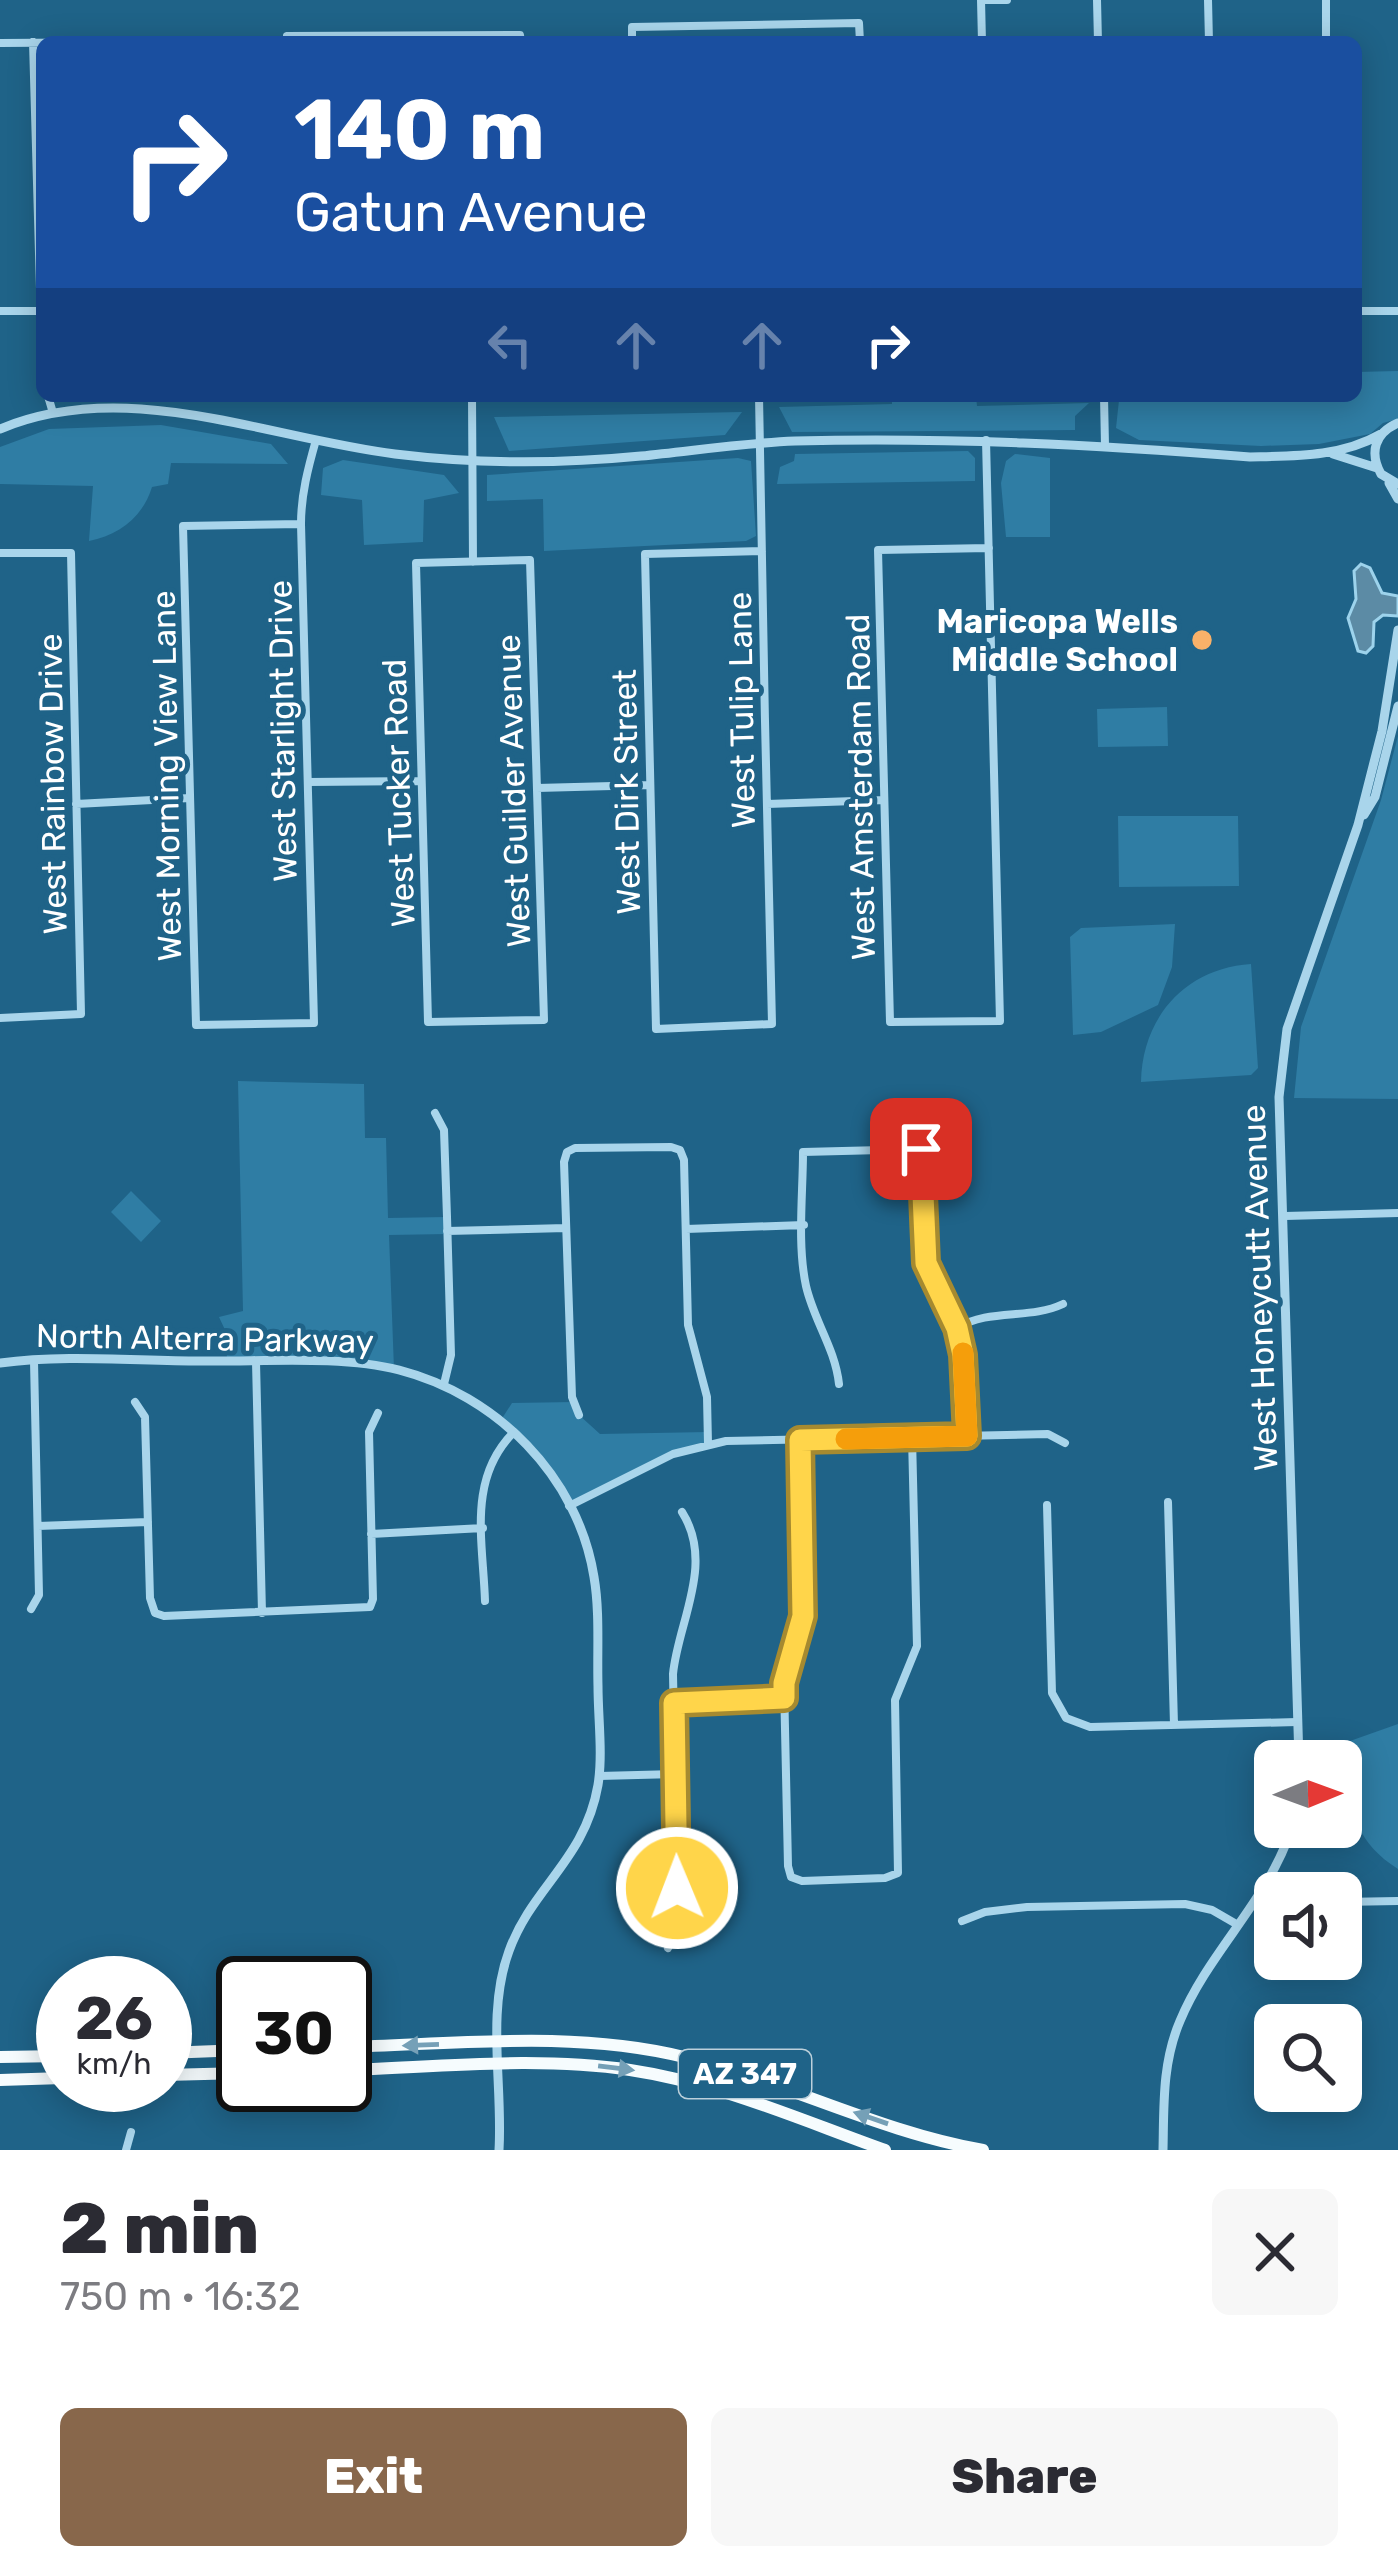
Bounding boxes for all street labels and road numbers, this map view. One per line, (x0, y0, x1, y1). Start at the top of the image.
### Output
street label: West Starlight Drive (260, 580, 305, 882)
street label: West Morning View Lane (144, 590, 189, 962)
street label: West Tulip Lane (720, 591, 763, 829)
street label: West Amsterdam Road (838, 613, 883, 961)
street label: West Rainbow Drive (30, 633, 75, 935)
street label: West Guilder Avenue (489, 634, 538, 948)
street label: West Tucker Road (374, 658, 423, 928)
street label: West Dirk Street (605, 669, 648, 915)
street label: West Honeycutt Avenue (1234, 1104, 1285, 1472)
street label: North Alterra Parkway (36, 1316, 374, 1361)
road number: AZ 347 (679, 2050, 811, 2098)

